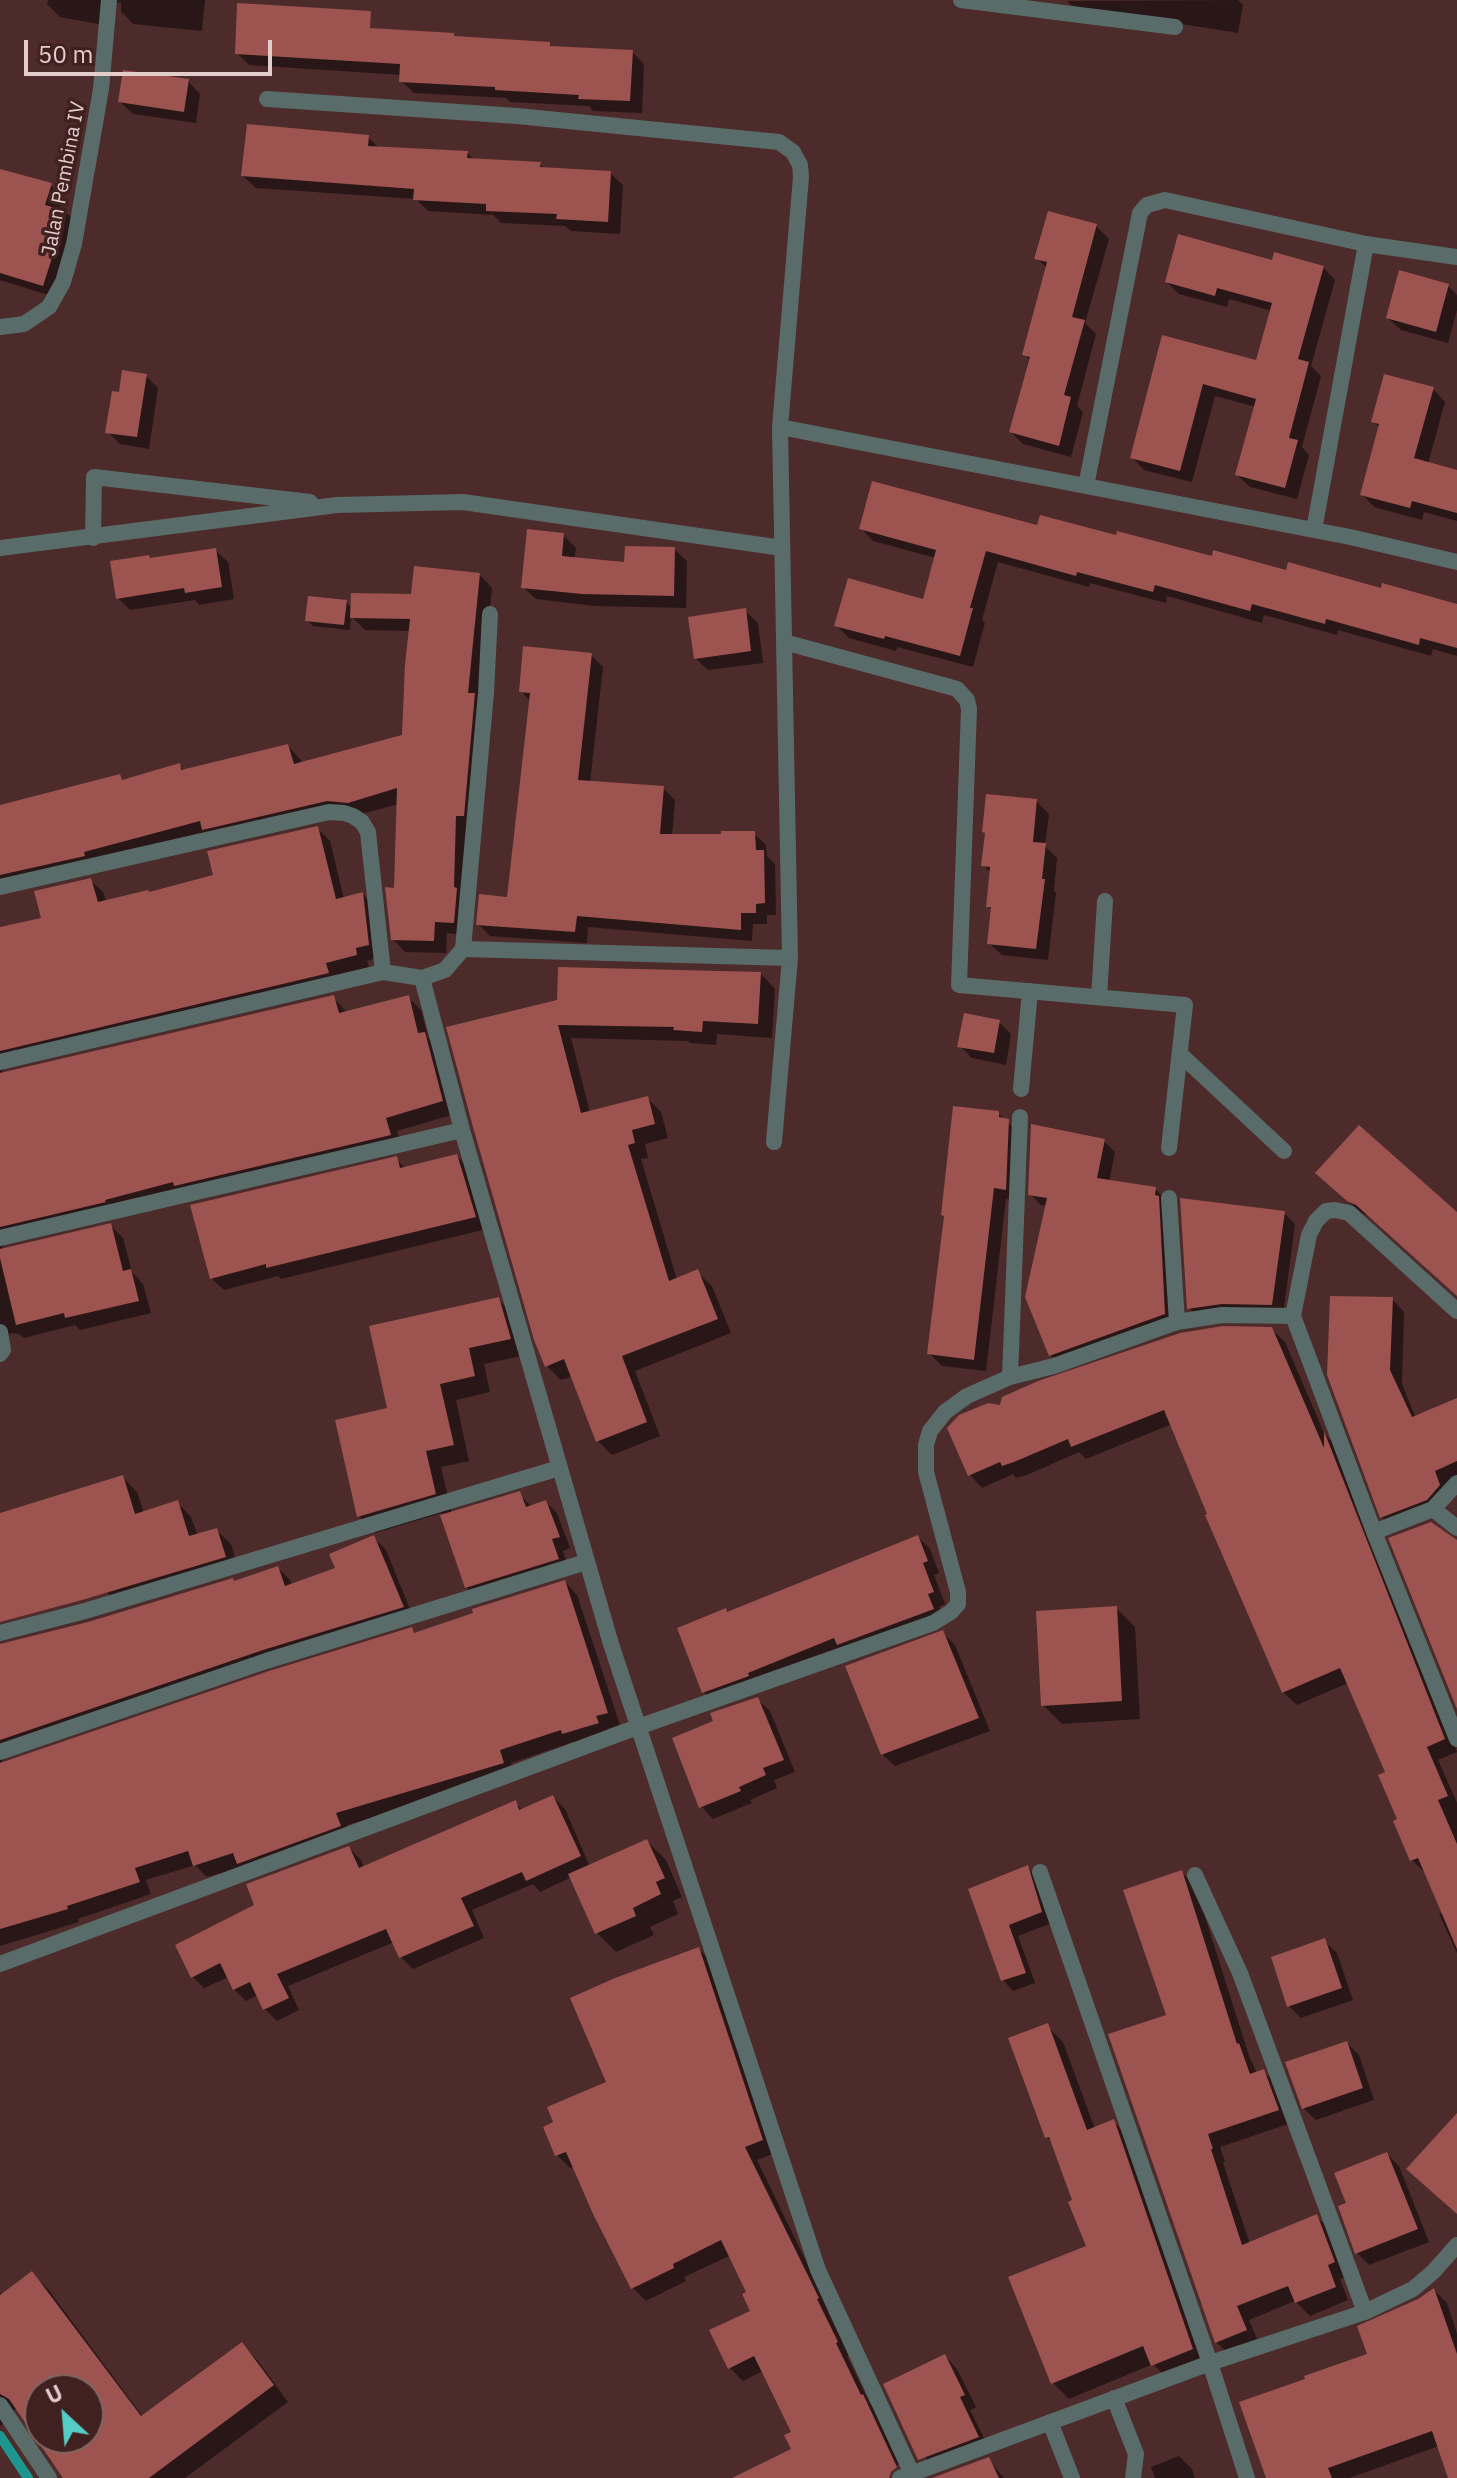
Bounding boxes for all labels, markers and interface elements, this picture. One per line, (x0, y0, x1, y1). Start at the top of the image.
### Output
scale bar (28, 24, 276, 74)
text: 50 m (38, 38, 93, 70)
street label: Jalan Pembina IV (37, 100, 91, 258)
north arrow (24, 2374, 104, 2454)
text: U (41, 2377, 67, 2410)

